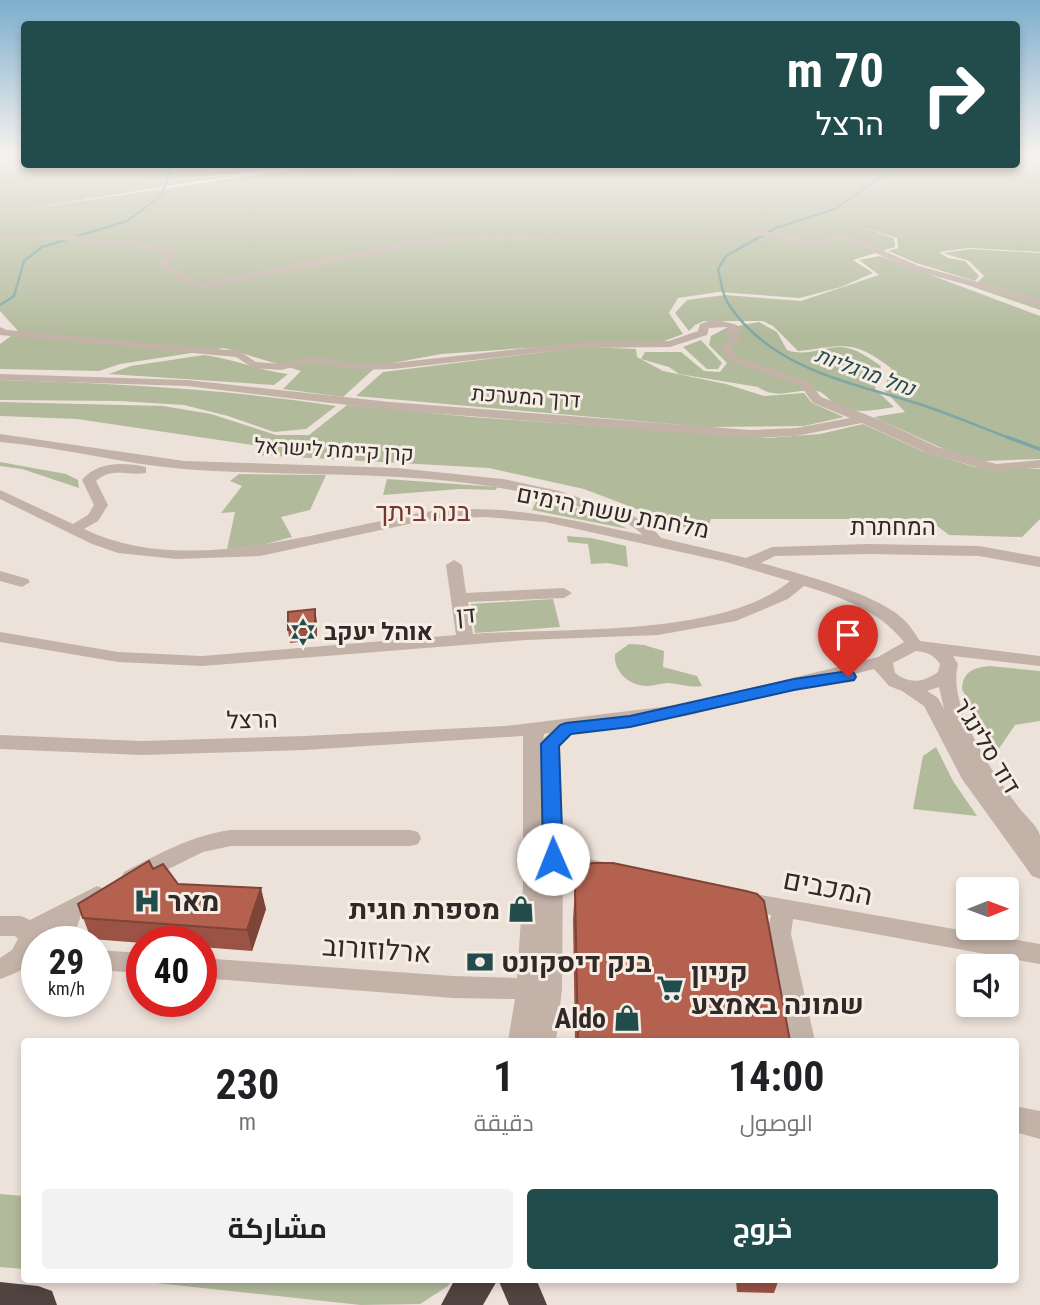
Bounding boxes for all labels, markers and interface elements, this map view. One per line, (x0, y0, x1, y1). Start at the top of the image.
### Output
text: 70 m (787, 42, 884, 99)
icon: right (908, 49, 999, 140)
text: הרצל (816, 105, 884, 143)
water label: נחל מרגליות (812, 343, 919, 402)
street label: דרך המערכת (471, 381, 581, 413)
street label: קרן קיימת לישראל (254, 434, 414, 466)
street label: מלחמת ששת הימים (514, 480, 712, 544)
district label: בנה ביתך (375, 497, 471, 527)
street label: המחתרת (850, 513, 936, 541)
street label: דן (455, 600, 477, 630)
pin (818, 605, 878, 677)
icon: arrive (829, 616, 867, 654)
synagogue icon: אוהל יעקב (288, 617, 318, 647)
place label: אוהל יעקב (324, 618, 433, 646)
street label: דוד סלינג'ר (948, 693, 1026, 799)
street label: הרצל (226, 706, 278, 734)
position arrow (516, 822, 590, 896)
street label: המכבים (780, 863, 875, 912)
north arrow (956, 877, 1018, 940)
map controls (956, 877, 1019, 1017)
place label: מאר (168, 885, 219, 918)
hospital icon: מאר (132, 886, 162, 916)
place label: מספרת חגית (349, 893, 500, 926)
shop icon: מספרת חגית (506, 894, 536, 924)
speed limit sign: 40 (126, 926, 217, 1017)
street label: ארלוזורוב (321, 929, 433, 970)
text: 29 (49, 942, 84, 983)
place label: בנק דיסקונט (501, 946, 651, 979)
bank icon: בנק דיסקונט (465, 947, 495, 977)
button: sound (956, 954, 1019, 1017)
place label: קניון שמונה באמצע (691, 956, 864, 1021)
supermarket icon: קניון שמונה באמצע (655, 973, 685, 1003)
text: km/h (48, 978, 85, 999)
place label: Aldo (554, 1002, 606, 1035)
shop icon: Aldo (612, 1003, 642, 1033)
text: 1 (493, 1052, 514, 1101)
text: 14:00 (728, 1052, 824, 1101)
text: 230 (216, 1060, 279, 1109)
text: m (239, 1109, 256, 1136)
text: دقيقة (474, 1110, 534, 1137)
text: الوصول (740, 1110, 813, 1137)
button: مشاركة (42, 1189, 513, 1269)
button: خروج (527, 1189, 998, 1269)

